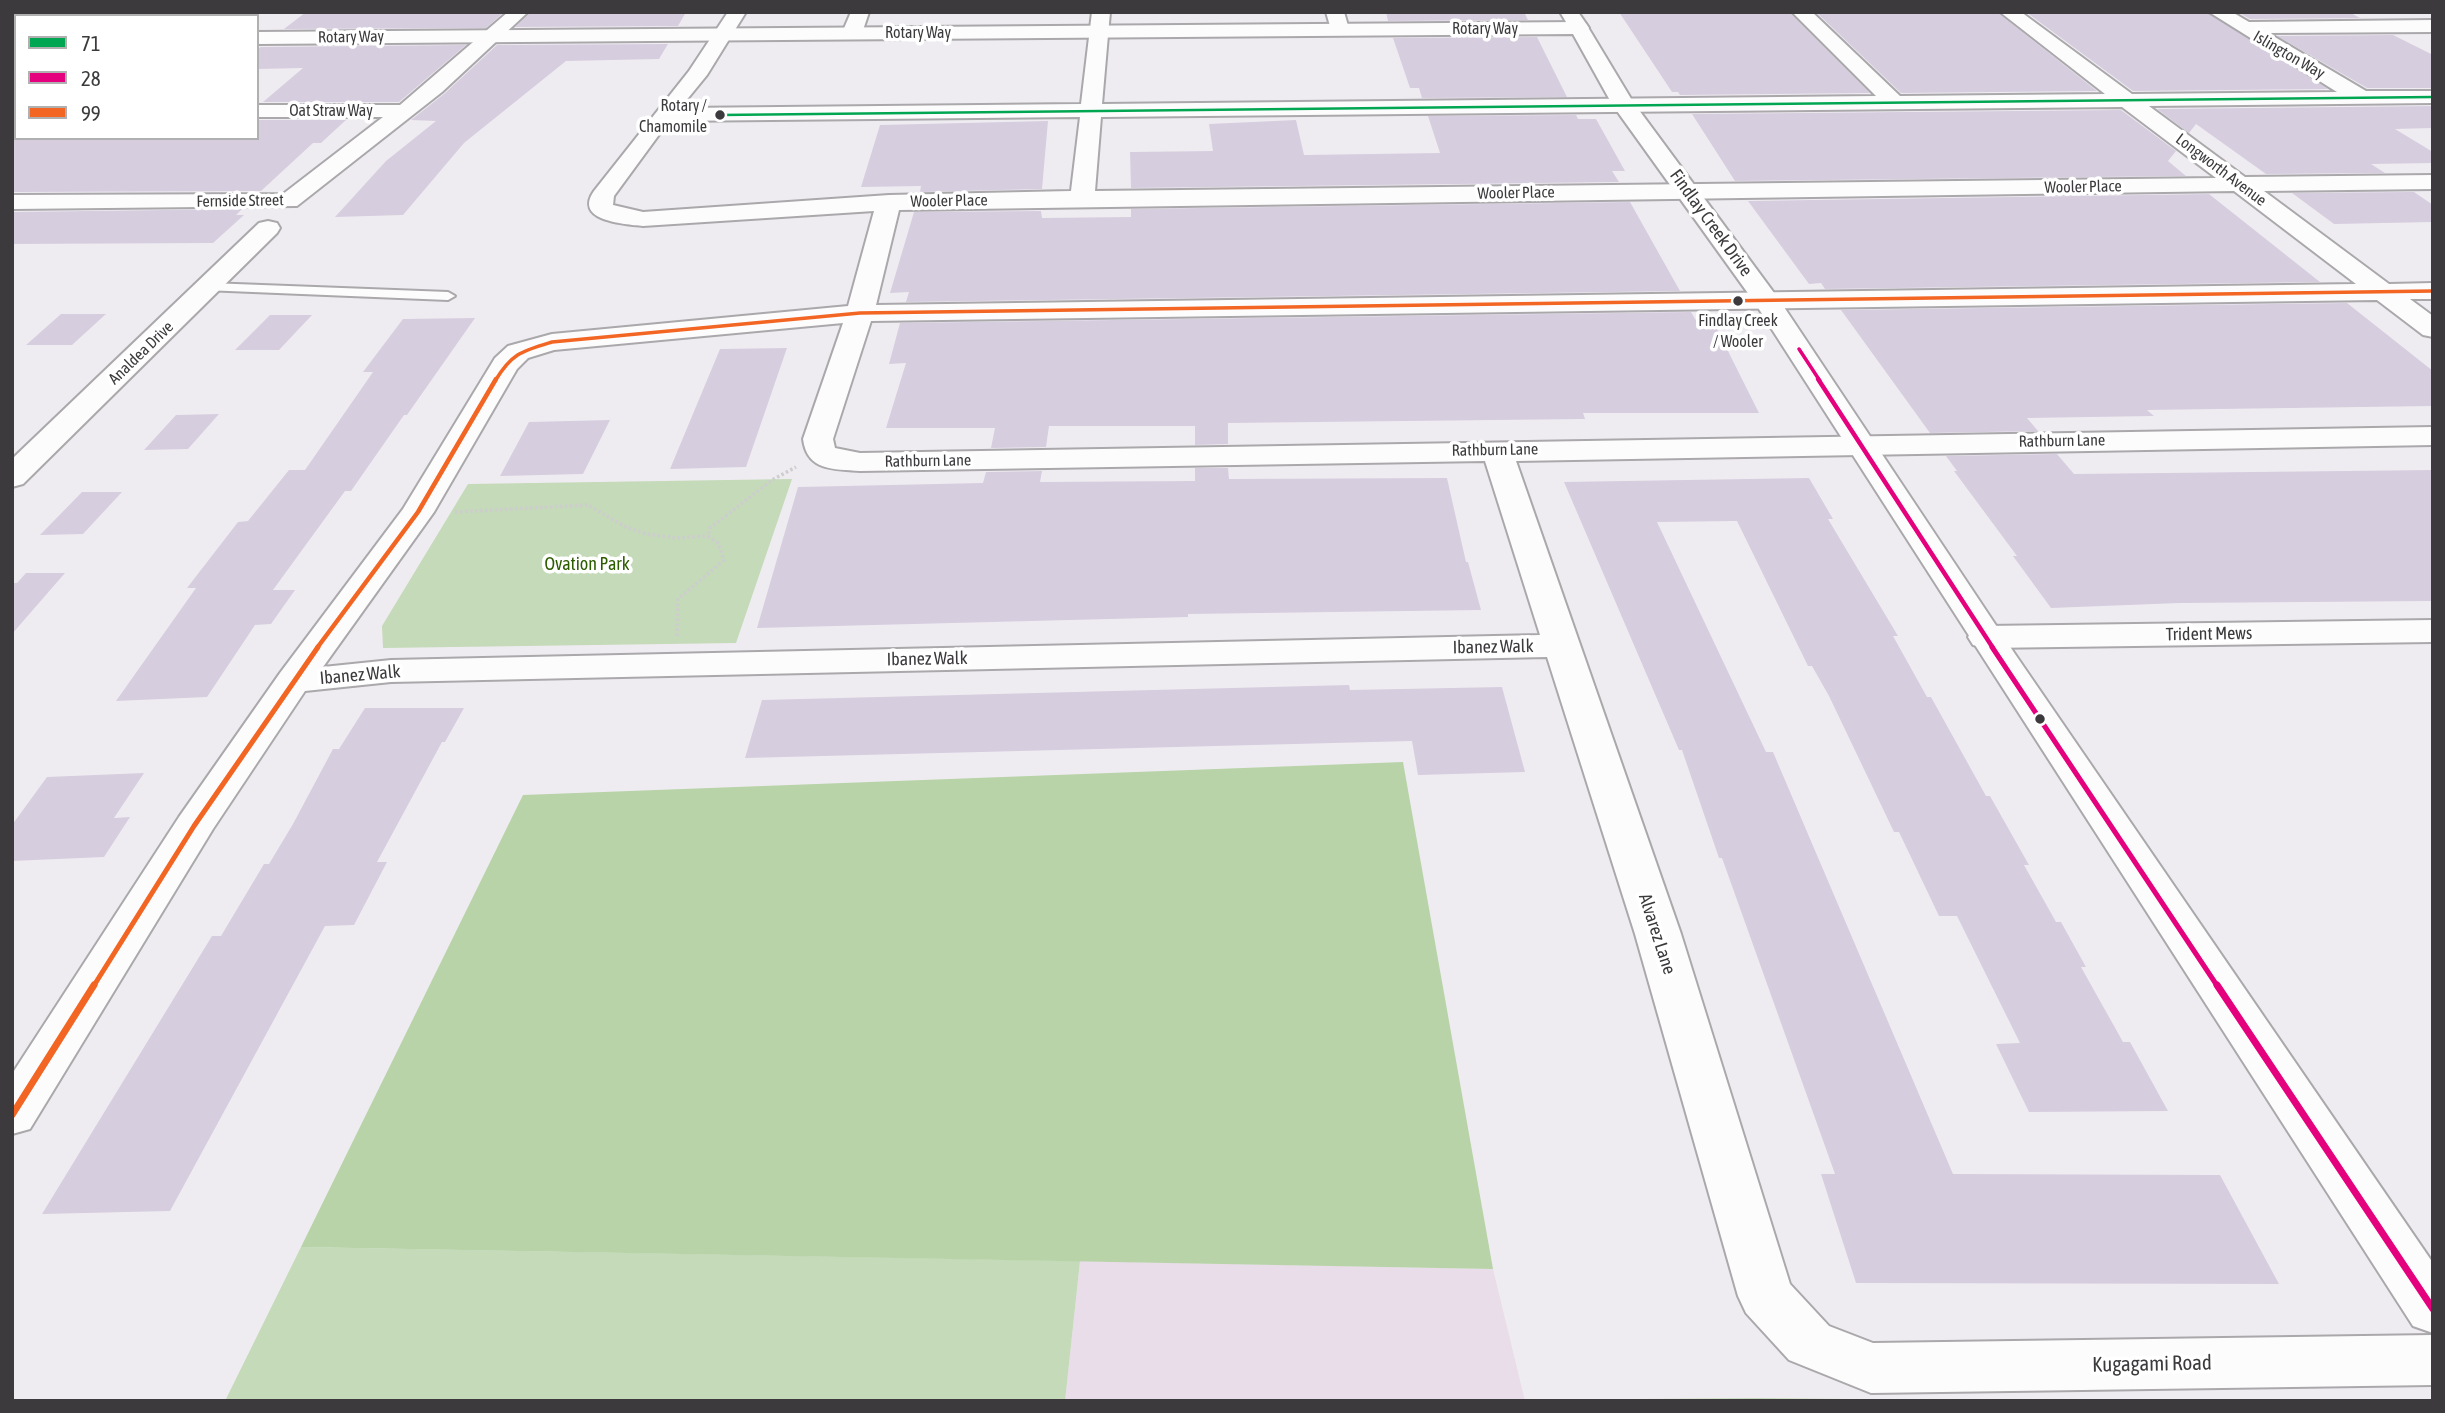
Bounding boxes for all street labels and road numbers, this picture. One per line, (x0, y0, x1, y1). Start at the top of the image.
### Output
street label: Rotary Way (1452, 19, 1518, 39)
street label: Rotary Way (885, 23, 951, 43)
street label: Rotary Way (318, 27, 384, 47)
street label: Islington Way (2250, 27, 2328, 83)
street label: Oat Straw Way (289, 101, 373, 121)
street label: Longworth Avenue (2172, 130, 2270, 210)
street label: Findlay Creek Drive (1665, 165, 1757, 281)
street label: Wooler Place (2044, 177, 2122, 197)
street label: Wooler Place (1477, 183, 1555, 203)
street label: Fernside Street (196, 191, 284, 211)
street label: Wooler Place (910, 191, 988, 211)
street label: Analdea Drive (105, 317, 177, 389)
street label: Rathburn Lane (2019, 431, 2105, 451)
street label: Rathburn Lane (1452, 440, 1538, 460)
street label: Rathburn Lane (885, 451, 971, 471)
street label: Trident Mews (2166, 622, 2252, 646)
street label: Ibanez Walk (1452, 635, 1534, 659)
street label: Ibanez Walk (886, 647, 968, 671)
street label: Ibanez Walk (319, 661, 401, 689)
street label: Alvarez Lane (1634, 891, 1680, 977)
street label: Kugagami Road (2092, 1350, 2212, 1378)

